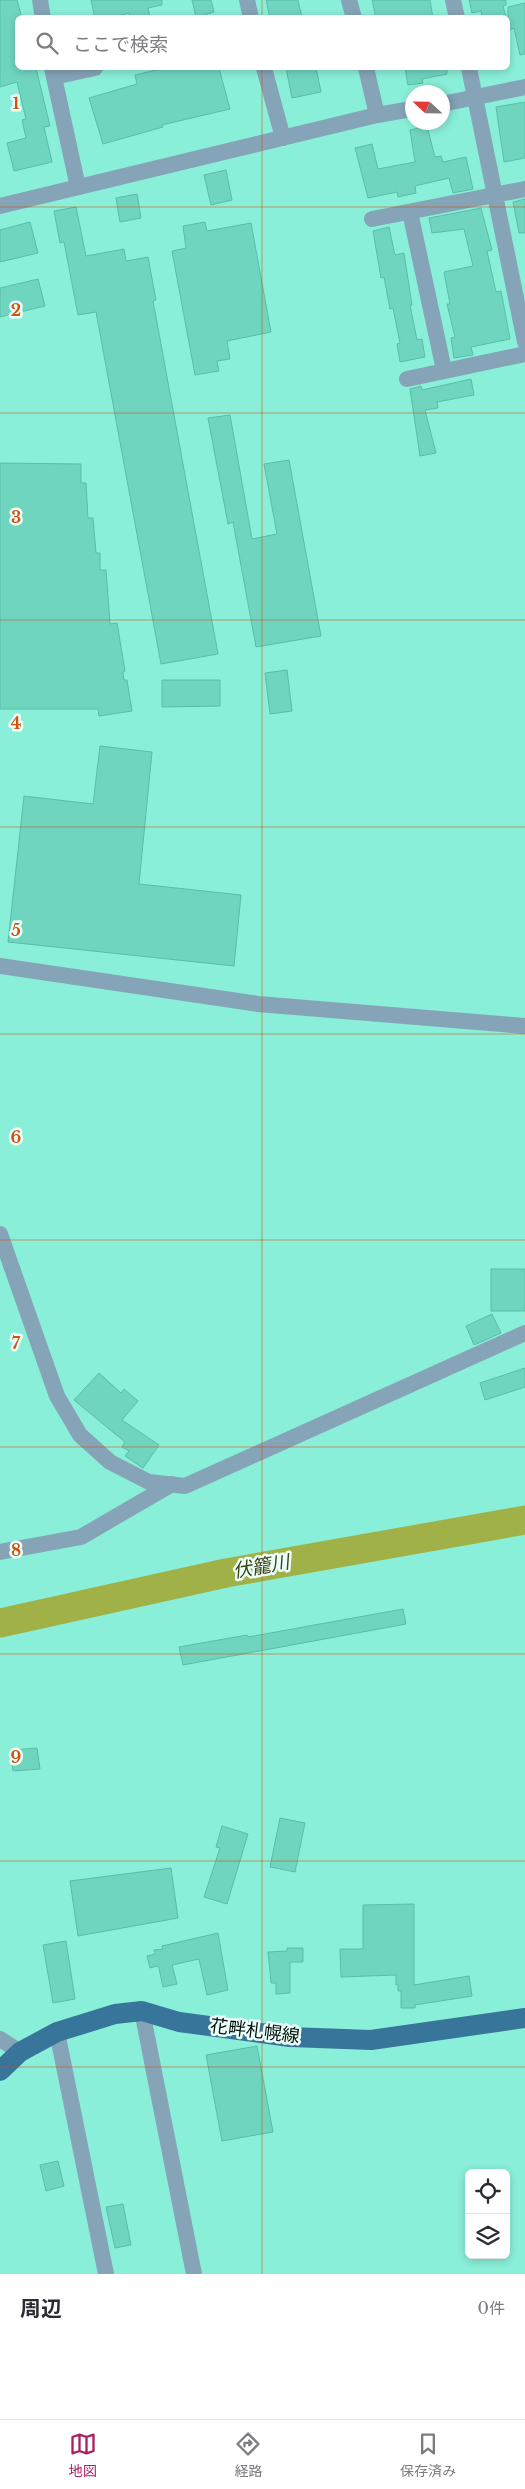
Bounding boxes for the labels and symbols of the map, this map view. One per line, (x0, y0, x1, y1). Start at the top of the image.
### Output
north arrow (405, 85, 450, 130)
text: 1 (13, 93, 20, 113)
text: 2 (11, 300, 21, 320)
text: 3 (11, 507, 21, 527)
text: 4 (11, 713, 21, 733)
text: 5 (11, 920, 21, 940)
text: 6 (11, 1127, 22, 1147)
text: 7 (12, 1333, 21, 1353)
text: 8 (11, 1540, 21, 1560)
water label: 伏籠川 (231, 1550, 293, 1583)
text: 9 (11, 1747, 22, 1767)
street label: 花畔札幌線 (209, 2015, 301, 2047)

